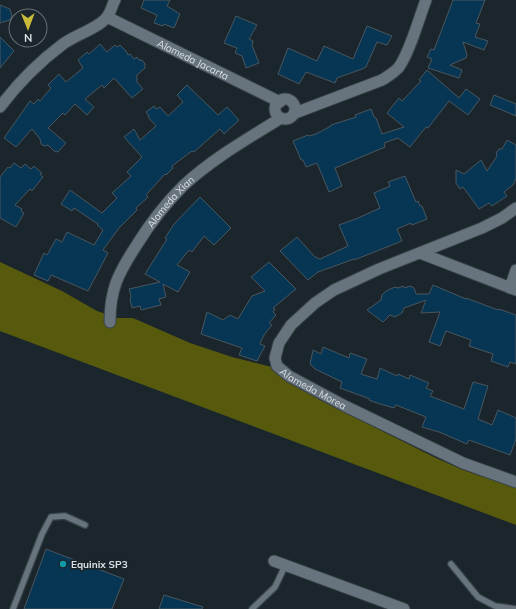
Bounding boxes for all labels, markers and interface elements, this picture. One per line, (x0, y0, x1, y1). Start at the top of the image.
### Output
north arrow (8, 8, 48, 48)
text: N (24, 31, 32, 45)
street label: Alameda Jacarta (155, 36, 231, 82)
street label: Alameda Xian (144, 173, 197, 230)
street label: Alameda Morea (277, 365, 349, 412)
place label: Equinix SP3 (71, 558, 128, 571)
marker: Equinix SP3 (58, 559, 68, 569)

